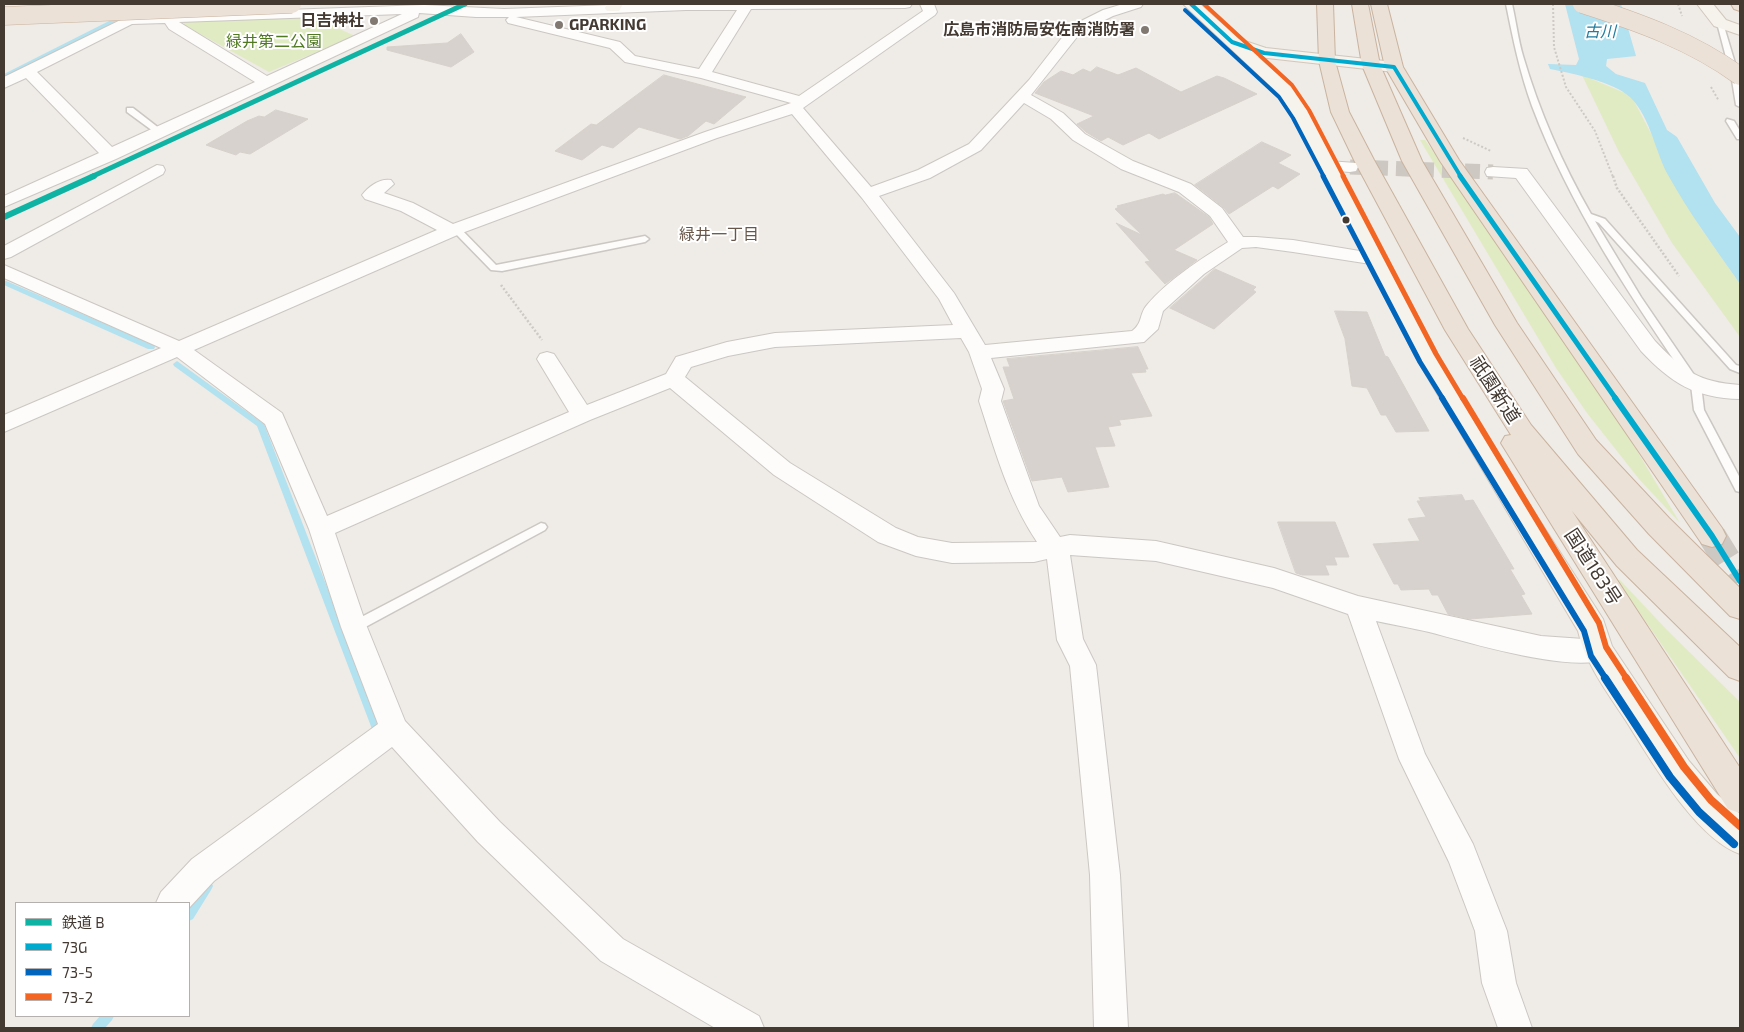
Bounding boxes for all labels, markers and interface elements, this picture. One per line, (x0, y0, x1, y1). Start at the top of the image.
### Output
place label: 日吉神社 (300, 11, 364, 31)
marker: 日吉神社 (368, 15, 380, 27)
place label: GPARKING (569, 15, 646, 35)
marker: GPARKING (553, 19, 565, 31)
place label: 広島市消防局安佐南消防署 (943, 20, 1135, 40)
water label: 古川 (1584, 22, 1616, 42)
marker: 広島市消防局安佐南消防署 (1139, 24, 1151, 36)
park label: 緑井第二公園 (226, 32, 322, 52)
unlabelled marker (1341, 215, 1351, 225)
district label: 緑井一丁目 (679, 225, 759, 245)
street label: 祇園新道 (1465, 352, 1525, 428)
street label: 国道183号 (1560, 524, 1626, 610)
legend (15, 902, 190, 1017)
text: 鉄道 B (62, 913, 105, 931)
text: 73G (62, 938, 87, 956)
text: 73-5 (62, 963, 93, 981)
text: 73-2 (62, 988, 93, 1006)

